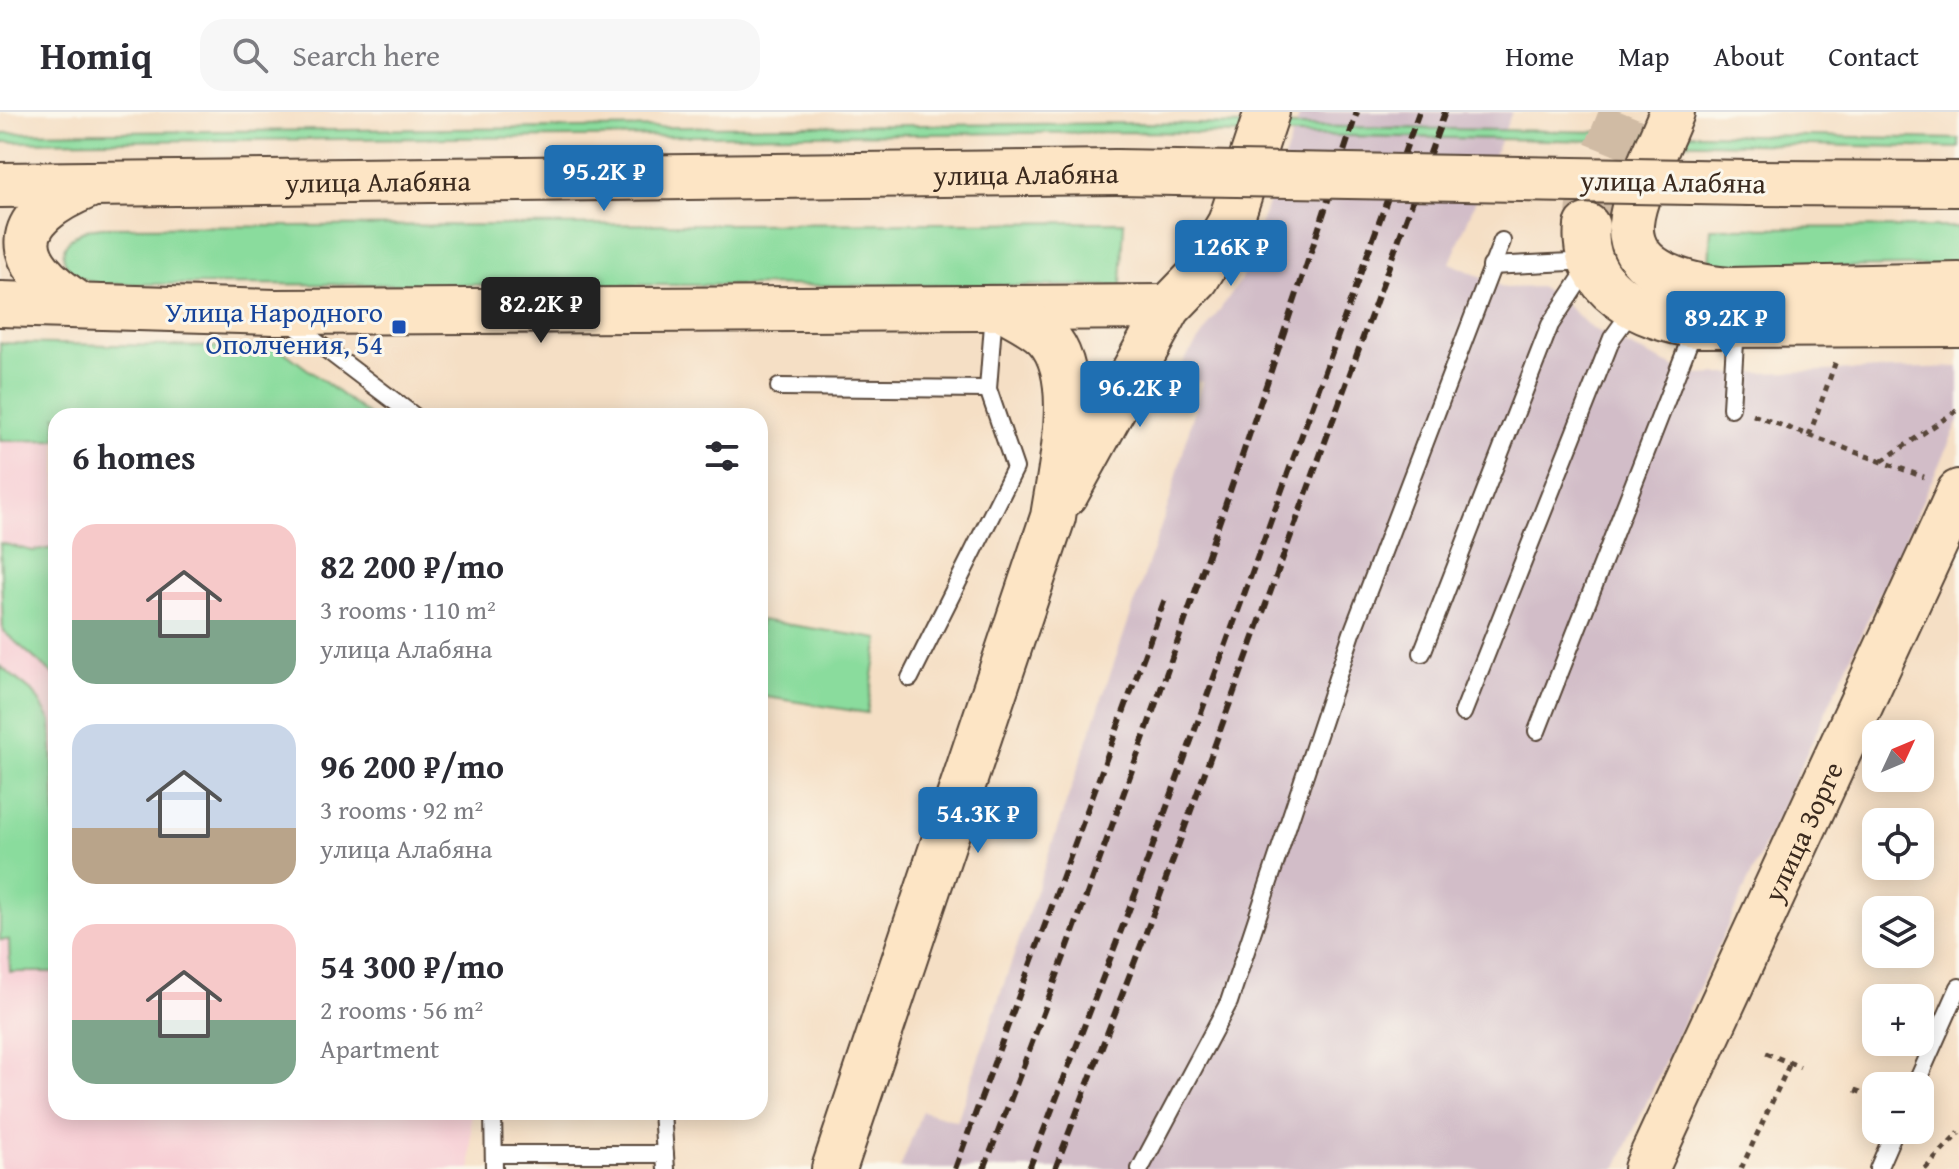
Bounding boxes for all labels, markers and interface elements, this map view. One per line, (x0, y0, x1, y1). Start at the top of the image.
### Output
search box (200, 19, 760, 91)
text: Homiq (40, 27, 152, 83)
icon: search (228, 33, 272, 77)
text: Search here (292, 33, 440, 77)
text: Home (1505, 35, 1574, 76)
text: Map (1618, 35, 1670, 76)
text: About (1714, 35, 1784, 76)
text: Contact (1828, 35, 1919, 76)
pin: 95.2K ₽ (530, 145, 678, 213)
text: 95.2K ₽ (562, 151, 646, 190)
street label: улица Алабяна (932, 151, 1120, 195)
street label: улица Алабяна (284, 159, 472, 202)
street label: улица Алабяна (1579, 159, 1767, 203)
pin: 126K ₽ (1166, 220, 1296, 288)
text: 126K ₽ (1193, 226, 1269, 265)
pin: 82.2K ₽ (467, 277, 615, 345)
text: 82.2K ₽ (499, 283, 583, 322)
place label: Улица Народного Ополчения, 54 (165, 291, 383, 364)
pin: 89.2K ₽ (1652, 291, 1800, 359)
text: 89.2K ₽ (1684, 297, 1768, 336)
marker: Улица Народного Ополчения, 54 (390, 318, 408, 336)
pin: 96.2K ₽ (1066, 361, 1214, 429)
text: 96.2K ₽ (1098, 367, 1182, 406)
text: 6 homes (72, 432, 196, 481)
icon: filters (700, 434, 744, 478)
text: 82 200 ₽/mo (320, 541, 504, 590)
icon: home (136, 556, 232, 652)
text: 3 rooms · 110 m² (320, 590, 496, 629)
text: улица Алабяна (320, 629, 492, 668)
north arrow (1862, 720, 1934, 792)
map controls (1862, 720, 1934, 1144)
text: 96 200 ₽/mo (320, 741, 504, 790)
street label: улица Зорге (1751, 754, 1852, 909)
icon: home (136, 756, 232, 852)
pin: 54.3K ₽ (904, 787, 1052, 855)
text: 3 rooms · 92 m² (320, 790, 483, 829)
text: 54.3K ₽ (936, 793, 1020, 832)
button: locate (1862, 808, 1934, 880)
text: улица Алабяна (320, 829, 492, 868)
button: layers (1862, 896, 1934, 968)
text: 54 300 ₽/mo (320, 941, 504, 990)
icon: home (136, 956, 232, 1052)
button: + (1862, 984, 1934, 1056)
text: 2 rooms · 56 m² (320, 990, 483, 1029)
text: Apartment (320, 1029, 439, 1068)
button: − (1862, 1072, 1934, 1144)

